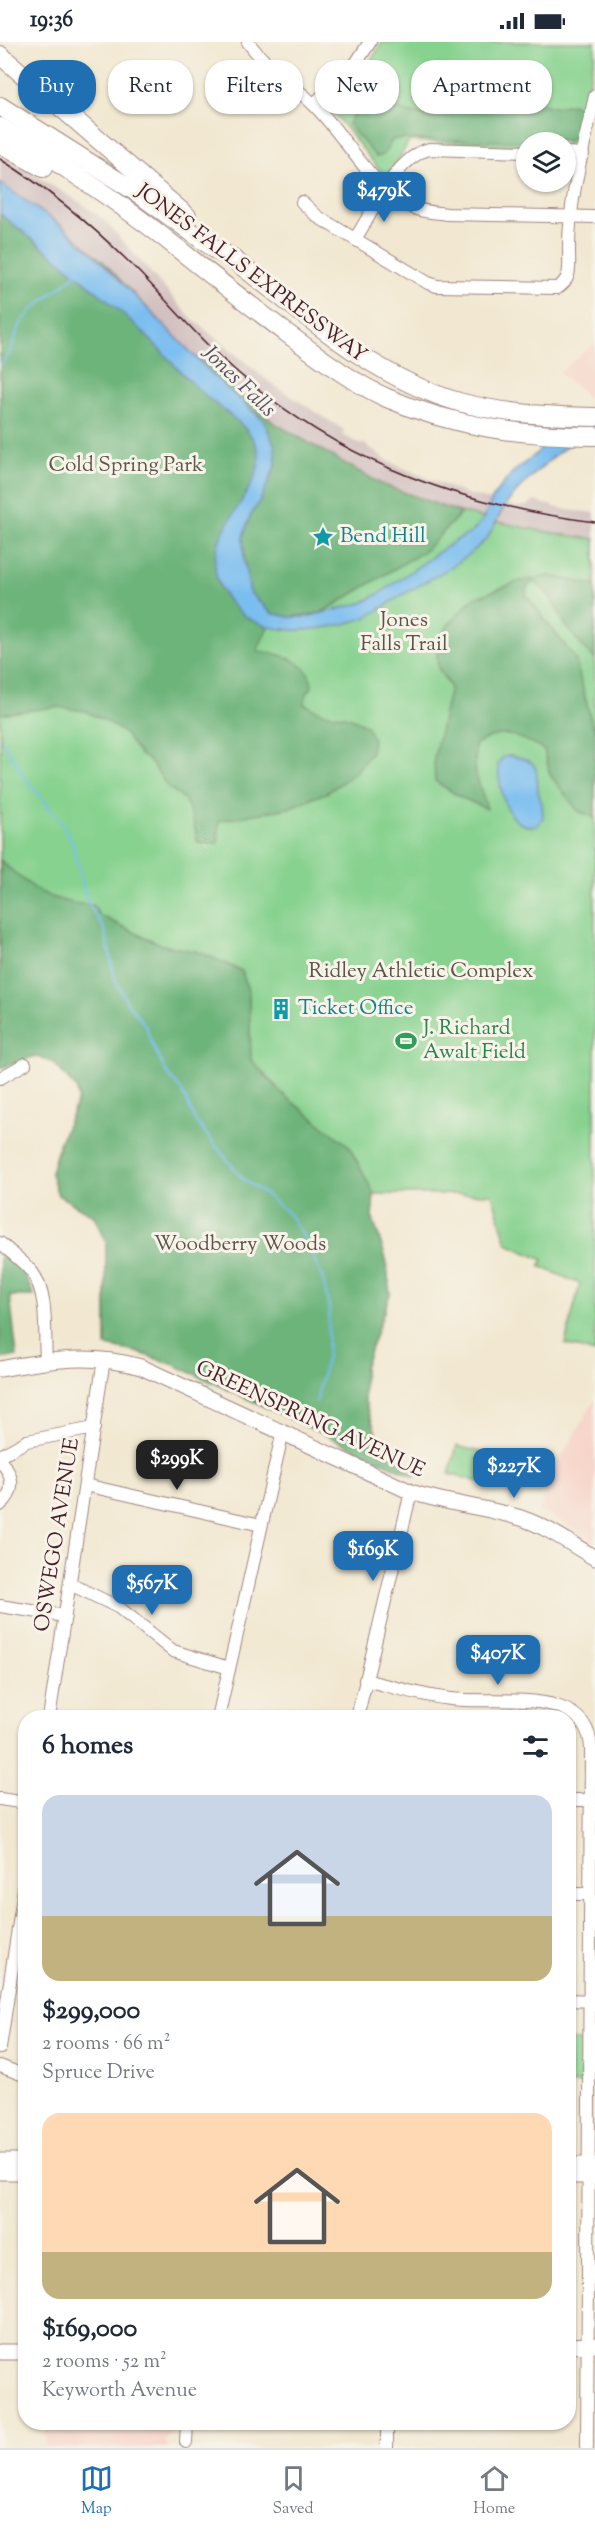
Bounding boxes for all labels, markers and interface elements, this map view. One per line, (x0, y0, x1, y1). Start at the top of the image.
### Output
text: 19:36 (30, 5, 73, 37)
chip: Buy (18, 60, 96, 114)
chip: Rent (108, 60, 193, 114)
chip: Filters (205, 60, 303, 114)
chip: New (315, 60, 399, 114)
chip: Apartment (411, 60, 552, 114)
map controls (516, 132, 576, 192)
button: layers (516, 132, 576, 192)
pin: $479K (342, 172, 426, 223)
street label: JONES FALLS EXPRESSWAY (129, 177, 373, 371)
text: $479K (357, 177, 411, 206)
water label: Jones Falls (193, 338, 282, 426)
park label: Cold Spring Park (49, 451, 204, 481)
place label: Bend Hill (340, 522, 426, 552)
place icon: Bend Hill (311, 525, 335, 549)
park label: Jones Falls Trail (360, 606, 448, 660)
park label: Ridley Athletic Complex (309, 957, 533, 987)
place label: Ticket Office (298, 994, 413, 1024)
building icon: Ticket Office (269, 997, 293, 1021)
place label: J. Richard Awalt Field (422, 1014, 526, 1068)
sports icon: J. Richard Awalt Field (394, 1029, 418, 1053)
park label: Woodberry Woods (154, 1230, 326, 1260)
street label: GREENSPRING AVENUE (191, 1354, 430, 1486)
street label: OSWEGO AVENUE (28, 1436, 88, 1634)
pin: $299K (135, 1440, 219, 1491)
text: $299K (150, 1445, 204, 1474)
pin: $227K (472, 1448, 556, 1499)
text: $227K (487, 1453, 541, 1482)
pin: $169K (331, 1531, 415, 1582)
text: $169K (347, 1536, 399, 1565)
pin: $567K (110, 1565, 194, 1616)
text: $567K (126, 1570, 178, 1599)
pin: $407K (456, 1635, 540, 1686)
text: $407K (470, 1640, 526, 1669)
text: 6 homes (42, 1728, 133, 1765)
icon: filters (519, 1730, 552, 1763)
icon: home (243, 1834, 351, 1942)
text: $299,000 (42, 1993, 140, 2030)
text: 2 rooms · 66 m² (42, 2030, 170, 2059)
text: Spruce Drive (42, 2059, 155, 2088)
icon: home (243, 2152, 351, 2260)
text: $169,000 (42, 2311, 137, 2348)
text: 2 rooms · 52 m² (42, 2348, 167, 2377)
text: Keyworth Avenue (42, 2377, 197, 2406)
tab: Map (80, 2462, 113, 2521)
tab: Saved (272, 2462, 314, 2521)
tab: Home (473, 2462, 515, 2521)

